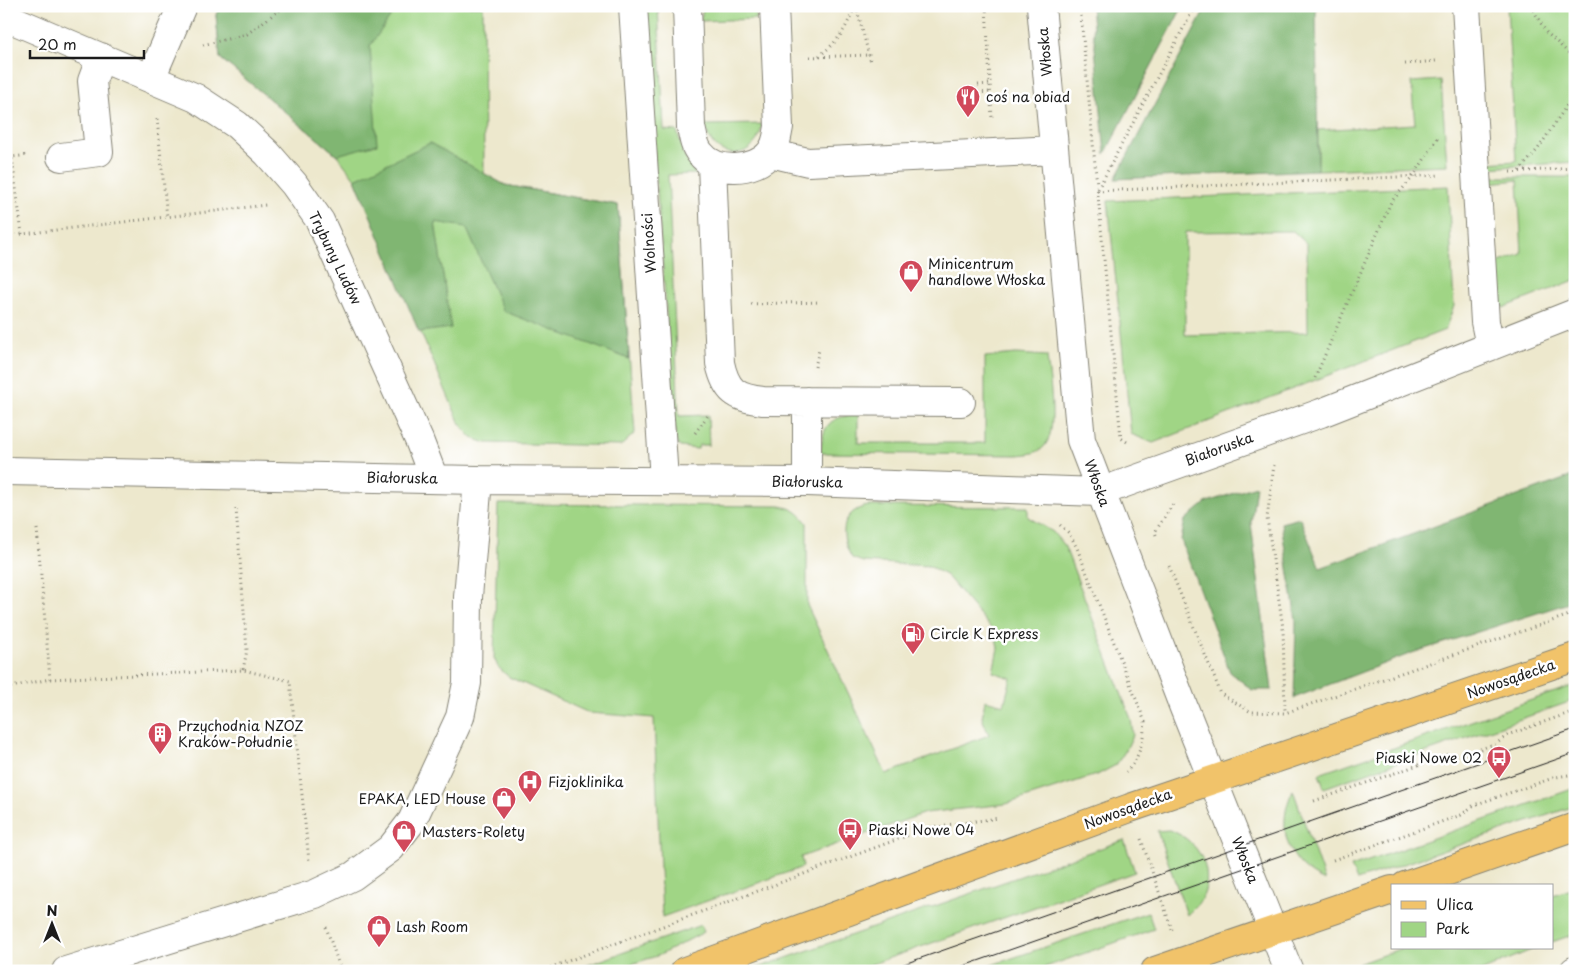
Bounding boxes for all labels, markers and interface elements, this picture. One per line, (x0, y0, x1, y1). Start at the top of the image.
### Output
street label: Włoska (1032, 26, 1057, 77)
scale bar (30, 28, 144, 60)
text: 20 m (38, 32, 77, 55)
restaurant icon: coś na obiad (955, 84, 981, 118)
place label: coś na obiad (986, 86, 1070, 107)
street label: Trybuny Ludów (304, 208, 367, 308)
street label: Wolności (636, 212, 661, 274)
place label: Minicentrum handlowe Włoska (928, 253, 1045, 290)
shop icon: Minicentrum handlowe Włoska (898, 259, 924, 293)
street label: Białoruska (1182, 426, 1256, 471)
street label: Włoska (1079, 456, 1116, 510)
street label: Białoruska (366, 466, 438, 489)
street label: Białoruska (771, 470, 843, 493)
fuel station icon: Circle K Express (900, 621, 926, 655)
place label: Circle K Express (930, 623, 1039, 644)
street label: Nowosądecka (1464, 654, 1558, 703)
place label: Przychodnia NZOZ Kraków-Południe (178, 715, 304, 752)
building icon: Przychodnia NZOZ Kraków-Południe (147, 721, 173, 755)
bus stop icon: Piaski Nowe 02 (1486, 745, 1512, 779)
place label: Piaski Nowe 02 (1375, 747, 1482, 768)
hospital icon: Fizjoklinika (517, 769, 543, 803)
place label: Fizjoklinika (548, 771, 624, 792)
street label: Nowosądecka (1081, 783, 1175, 834)
shop icon: EPAKA, LED House (491, 786, 517, 820)
place label: EPAKA, LED House (359, 788, 486, 809)
bus stop icon: Piaski Nowe 04 (837, 817, 863, 851)
shop icon: Masters-Rolety (391, 819, 417, 853)
place label: Piaski Nowe 04 (868, 819, 974, 840)
place label: Masters-Rolety (422, 821, 525, 842)
street label: Włoska (1227, 833, 1264, 887)
legend (1391, 884, 1554, 950)
text: Ulica (1436, 892, 1474, 915)
north arrow (28, 900, 78, 950)
text: N (46, 900, 58, 921)
shop icon: Lash Room (366, 914, 392, 948)
place label: Lash Room (396, 916, 468, 937)
text: Park (1436, 916, 1470, 939)

